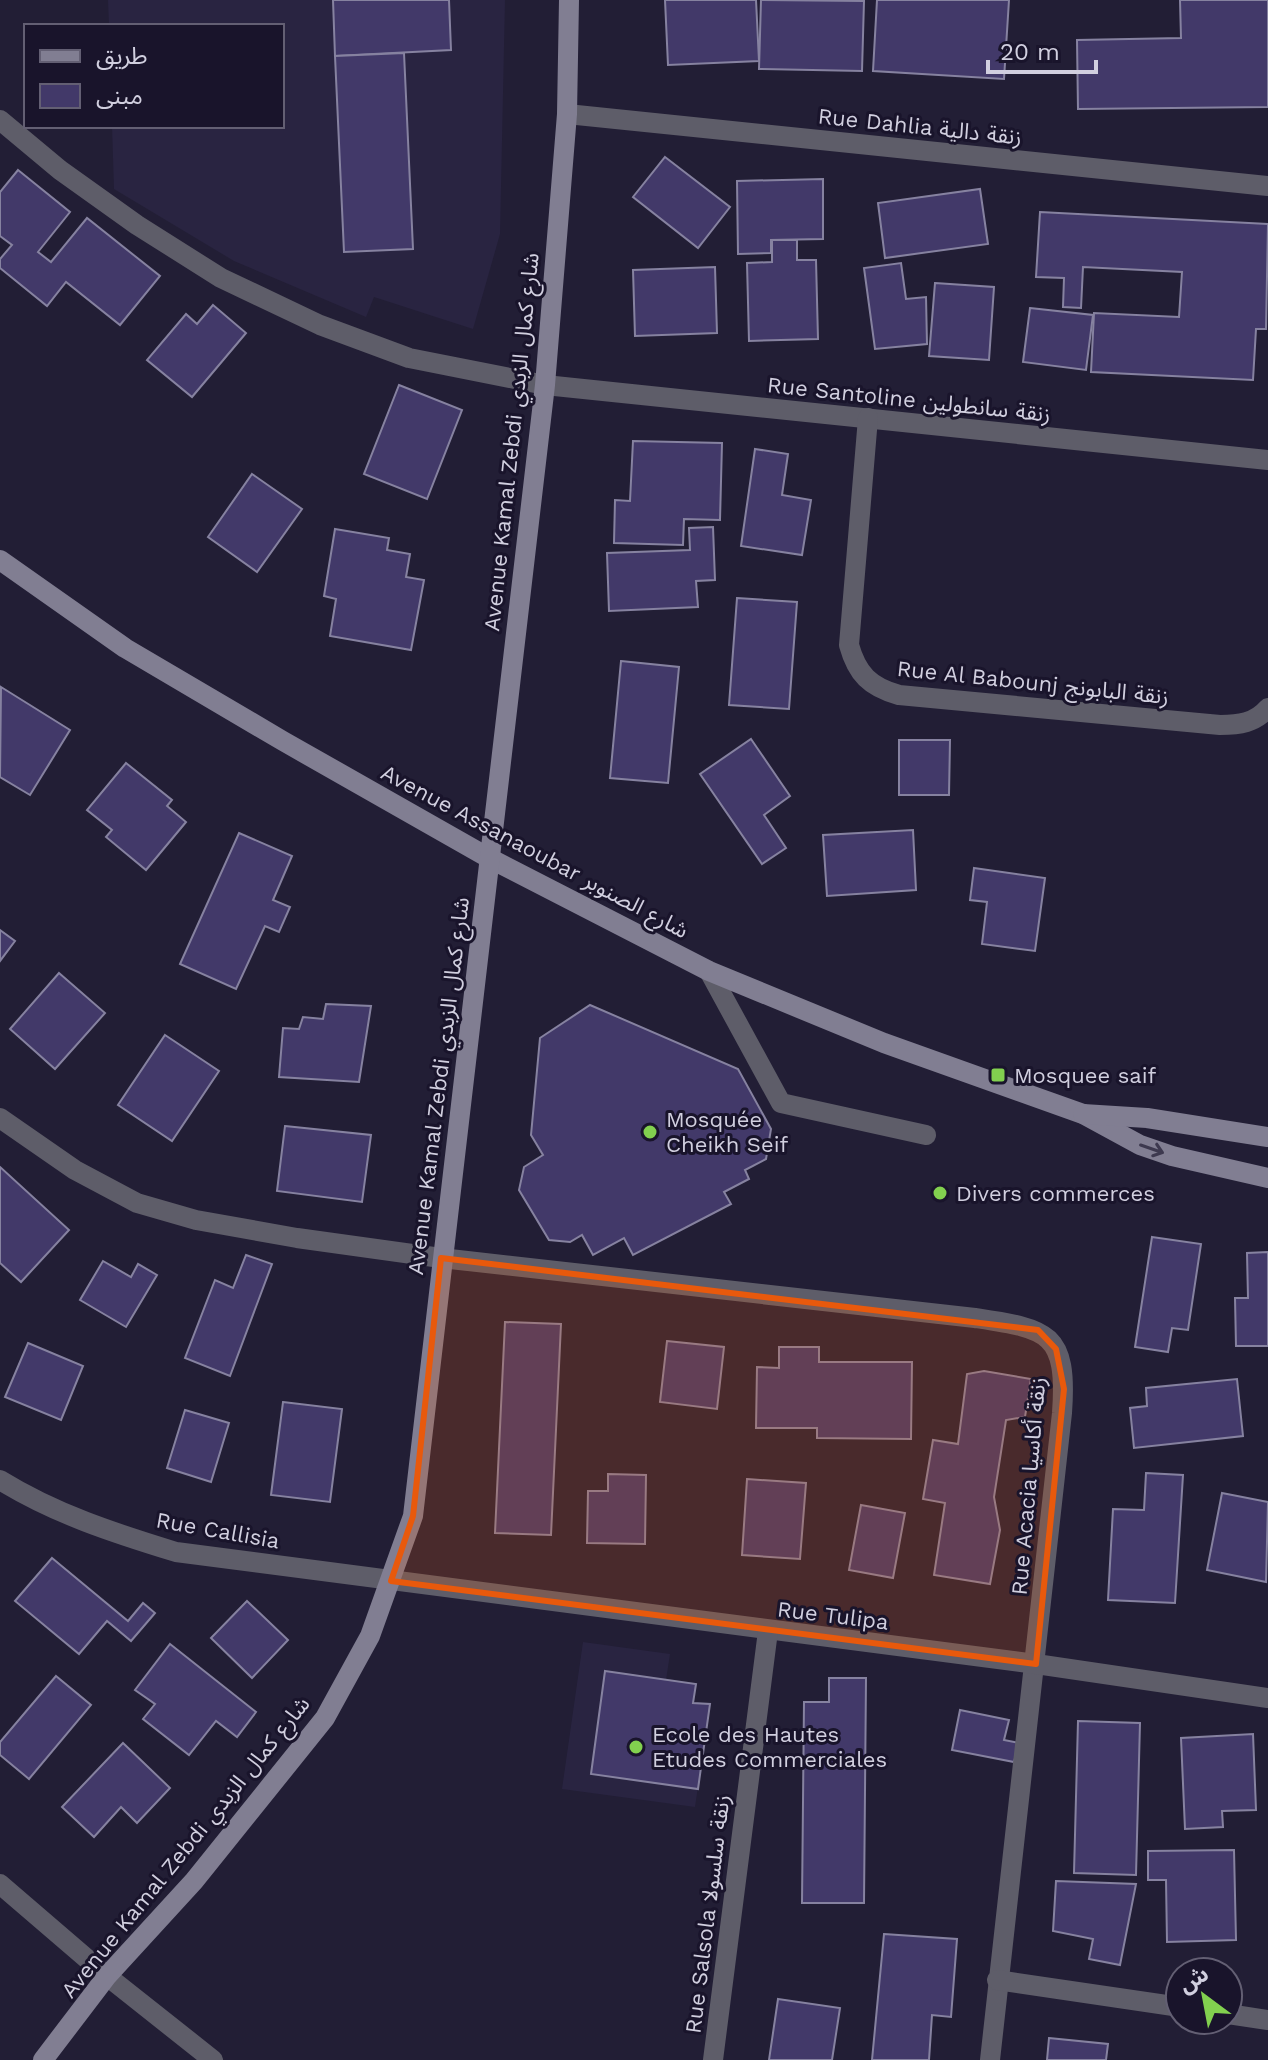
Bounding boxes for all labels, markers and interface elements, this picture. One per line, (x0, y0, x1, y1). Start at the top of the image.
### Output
legend (24, 24, 284, 128)
scale bar (988, 24, 1096, 74)
text: 20 m (1000, 38, 1060, 66)
text: طريق (96, 42, 148, 71)
text: مبنى (96, 82, 143, 110)
street label: Rue Dahlia زنقة دالية (817, 103, 1023, 151)
street label: Avenue Kamal Zebdi شارع كمال الزبدي (479, 252, 548, 633)
street label: Rue Santoline زنقة سانطولين (766, 372, 1052, 428)
street label: Rue Al Babounj زنقة البابونج (895, 656, 1170, 713)
street label: Avenue Assanaoubar شارع الصنوبر (375, 760, 693, 947)
street label: Avenue Kamal Zebdi شارع كمال الزبدي (403, 896, 478, 1277)
place label: Mosquee saif (1014, 1063, 1157, 1088)
marker: Mosquee saif (989, 1066, 1007, 1084)
place label: Mosquée Cheikh Seif (666, 1107, 788, 1157)
marker: Mosquée Cheikh Seif (641, 1123, 659, 1141)
one-way arrow (1139, 1143, 1164, 1158)
place label: Divers commerces (956, 1181, 1155, 1206)
marker: Divers commerces (931, 1184, 949, 1202)
street label: Rue Acacia زنقة أكاسيا (1006, 1376, 1051, 1596)
street label: Rue Callisia (154, 1507, 282, 1554)
street label: Rue Tulipa (776, 1596, 890, 1635)
street label: Avenue Kamal Zebdi شارع كمال الزبدي (56, 1692, 318, 2006)
place label: Ecole des Hautes Etudes Commerciales (652, 1722, 887, 1772)
marker: Ecole des Hautes Etudes Commerciales (627, 1738, 645, 1756)
street label: Rue Salsola زنقة سلسولا (680, 1793, 736, 2035)
north arrow (1164, 1956, 1244, 2036)
text: ش (1174, 1961, 1213, 1998)

